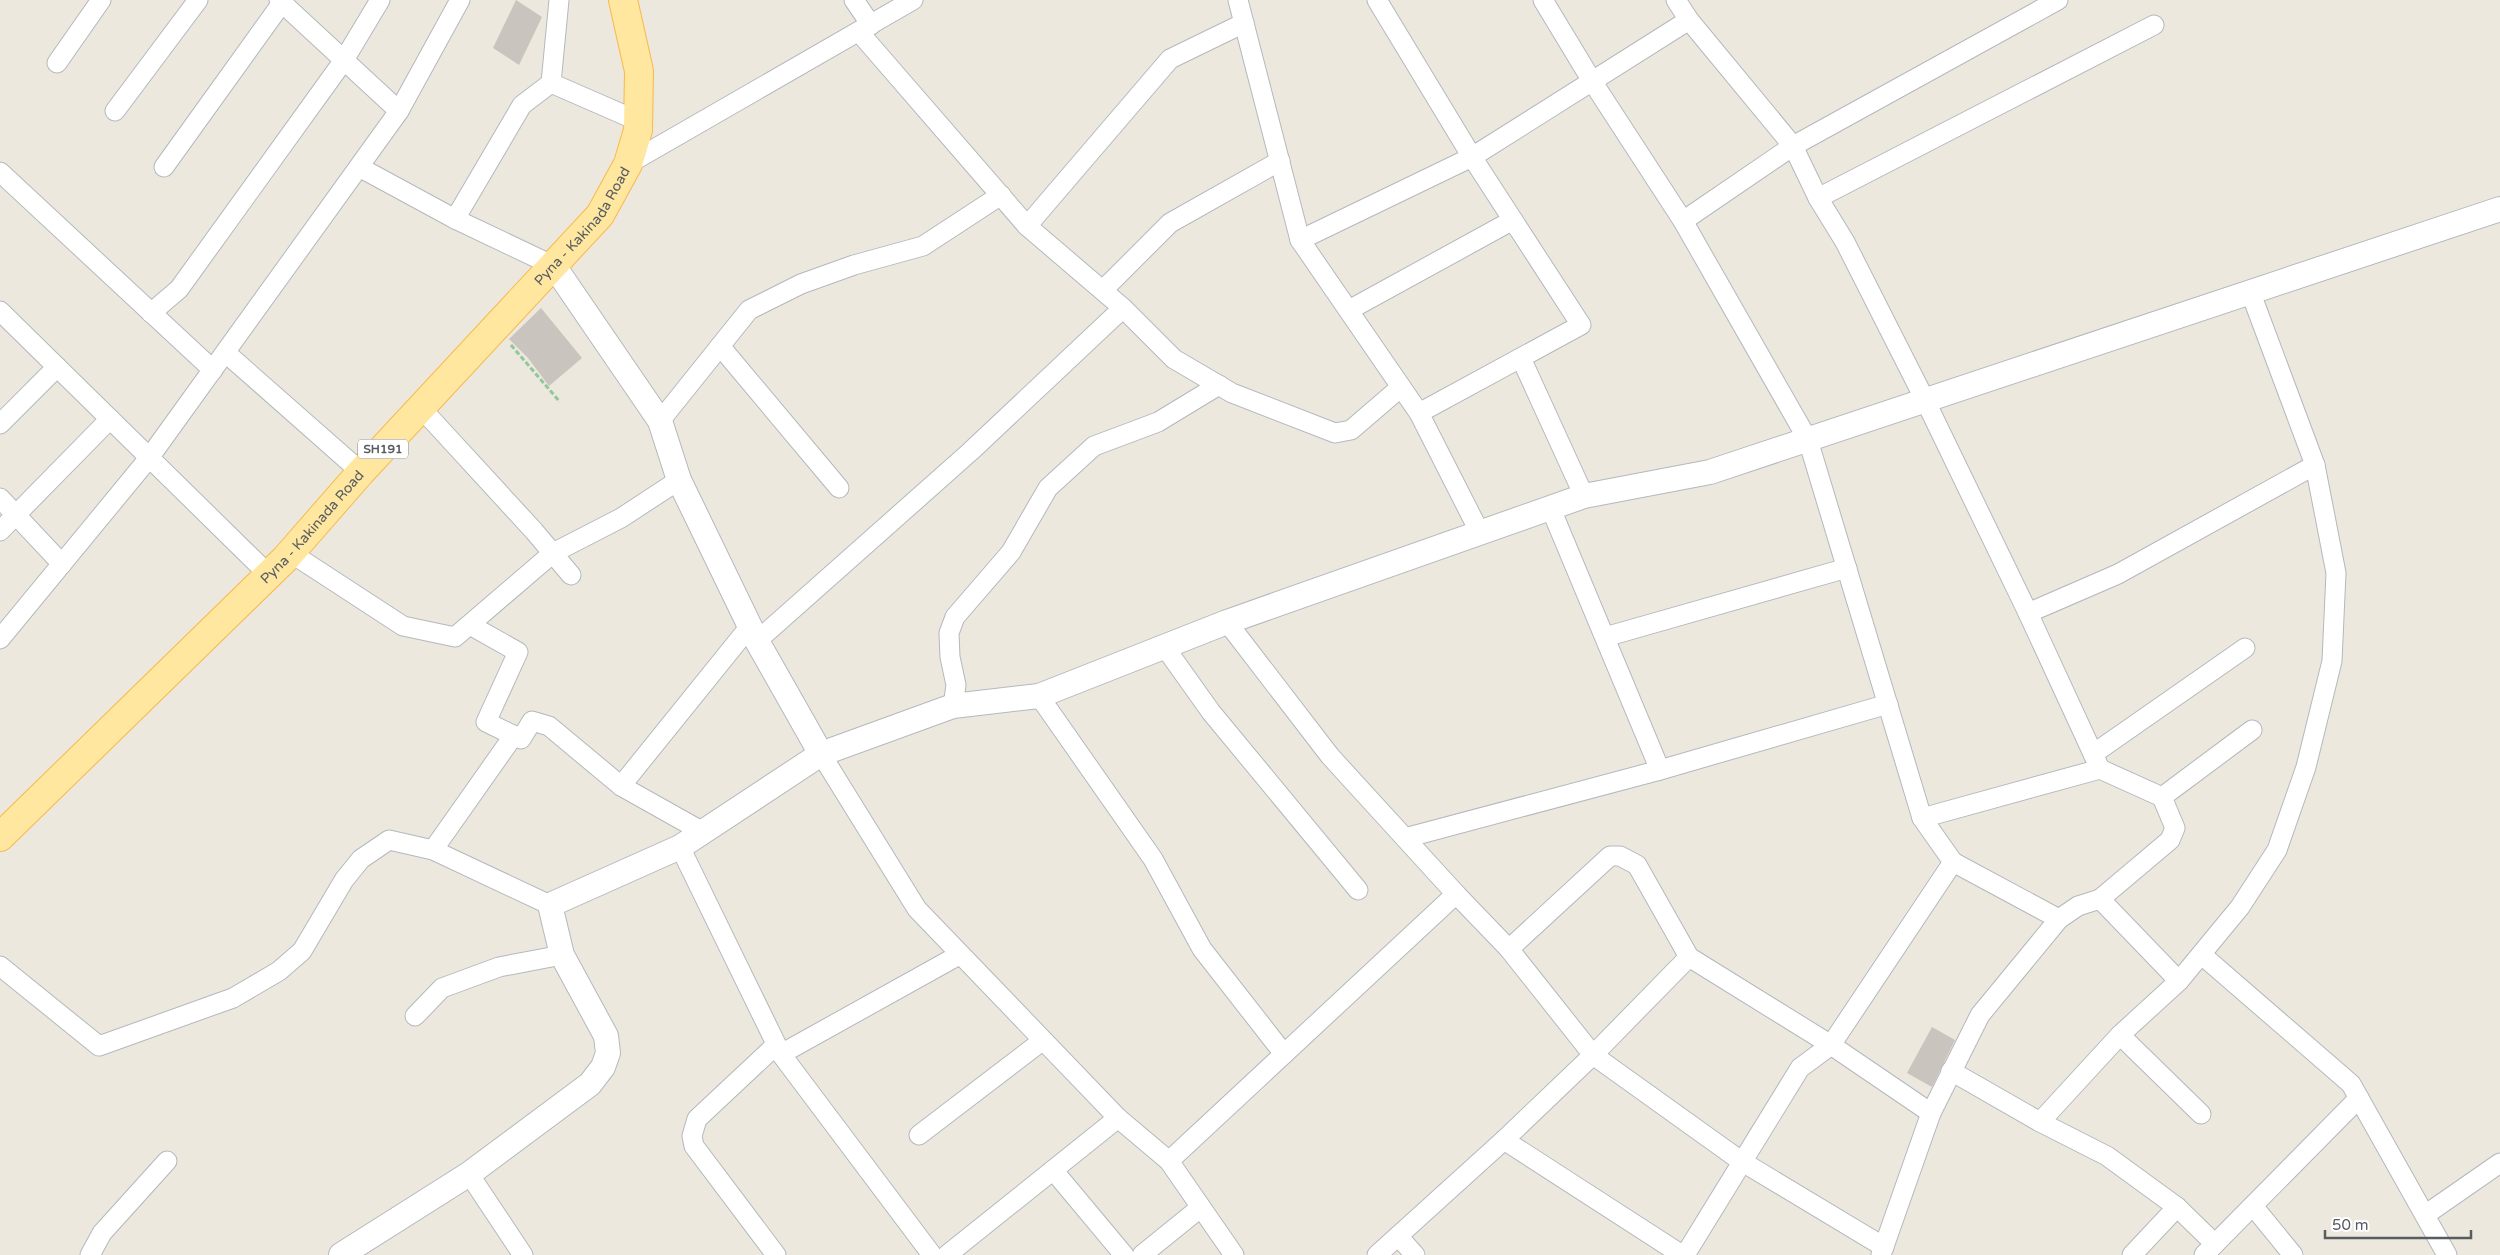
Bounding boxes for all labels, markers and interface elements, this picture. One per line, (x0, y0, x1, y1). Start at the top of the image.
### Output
street label: Pyna - Kakinada Road (530, 164, 633, 289)
road number: SH191 (358, 439, 408, 458)
street label: Pyna - Kakinada Road (257, 467, 367, 587)
scale bar (2325, 1208, 2471, 1240)
text: 50 m (2332, 1216, 2369, 1234)

